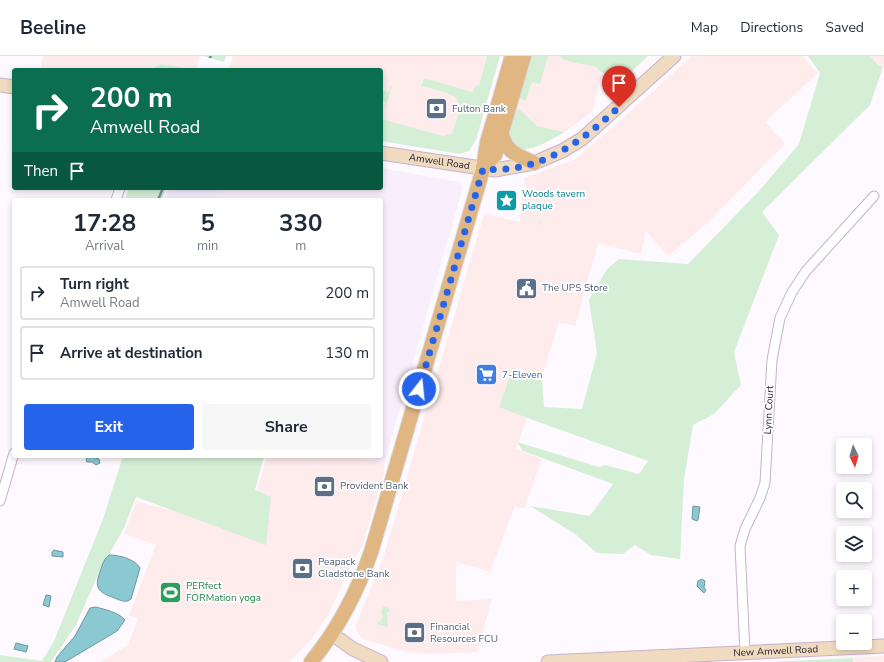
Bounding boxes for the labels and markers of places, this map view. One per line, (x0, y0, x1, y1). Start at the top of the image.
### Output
pin (602, 66, 636, 107)
bank icon: Fulton Bank (423, 96, 449, 122)
place label: Fulton Bank (452, 102, 507, 116)
place icon: Woods tavern plaque (493, 187, 519, 213)
place label: Woods tavern plaque (522, 187, 585, 213)
public building icon: The UPS Store (514, 275, 540, 301)
place label: The UPS Store (542, 281, 608, 295)
supermarket icon: 7-Eleven (474, 362, 500, 388)
place label: 7-Eleven (502, 368, 542, 382)
bank icon: Provident Bank (312, 473, 338, 499)
place label: Provident Bank (340, 479, 409, 493)
bank icon: Peapack Gladstone Bank (289, 555, 315, 581)
place label: Peapack Gladstone Bank (318, 555, 390, 581)
sports icon: PERfect FORMation yoga (157, 579, 183, 605)
place label: PERfect FORMation yoga (186, 579, 261, 605)
bank icon: Financial Resources FCU (402, 620, 428, 646)
place label: Financial Resources FCU (430, 620, 498, 646)

